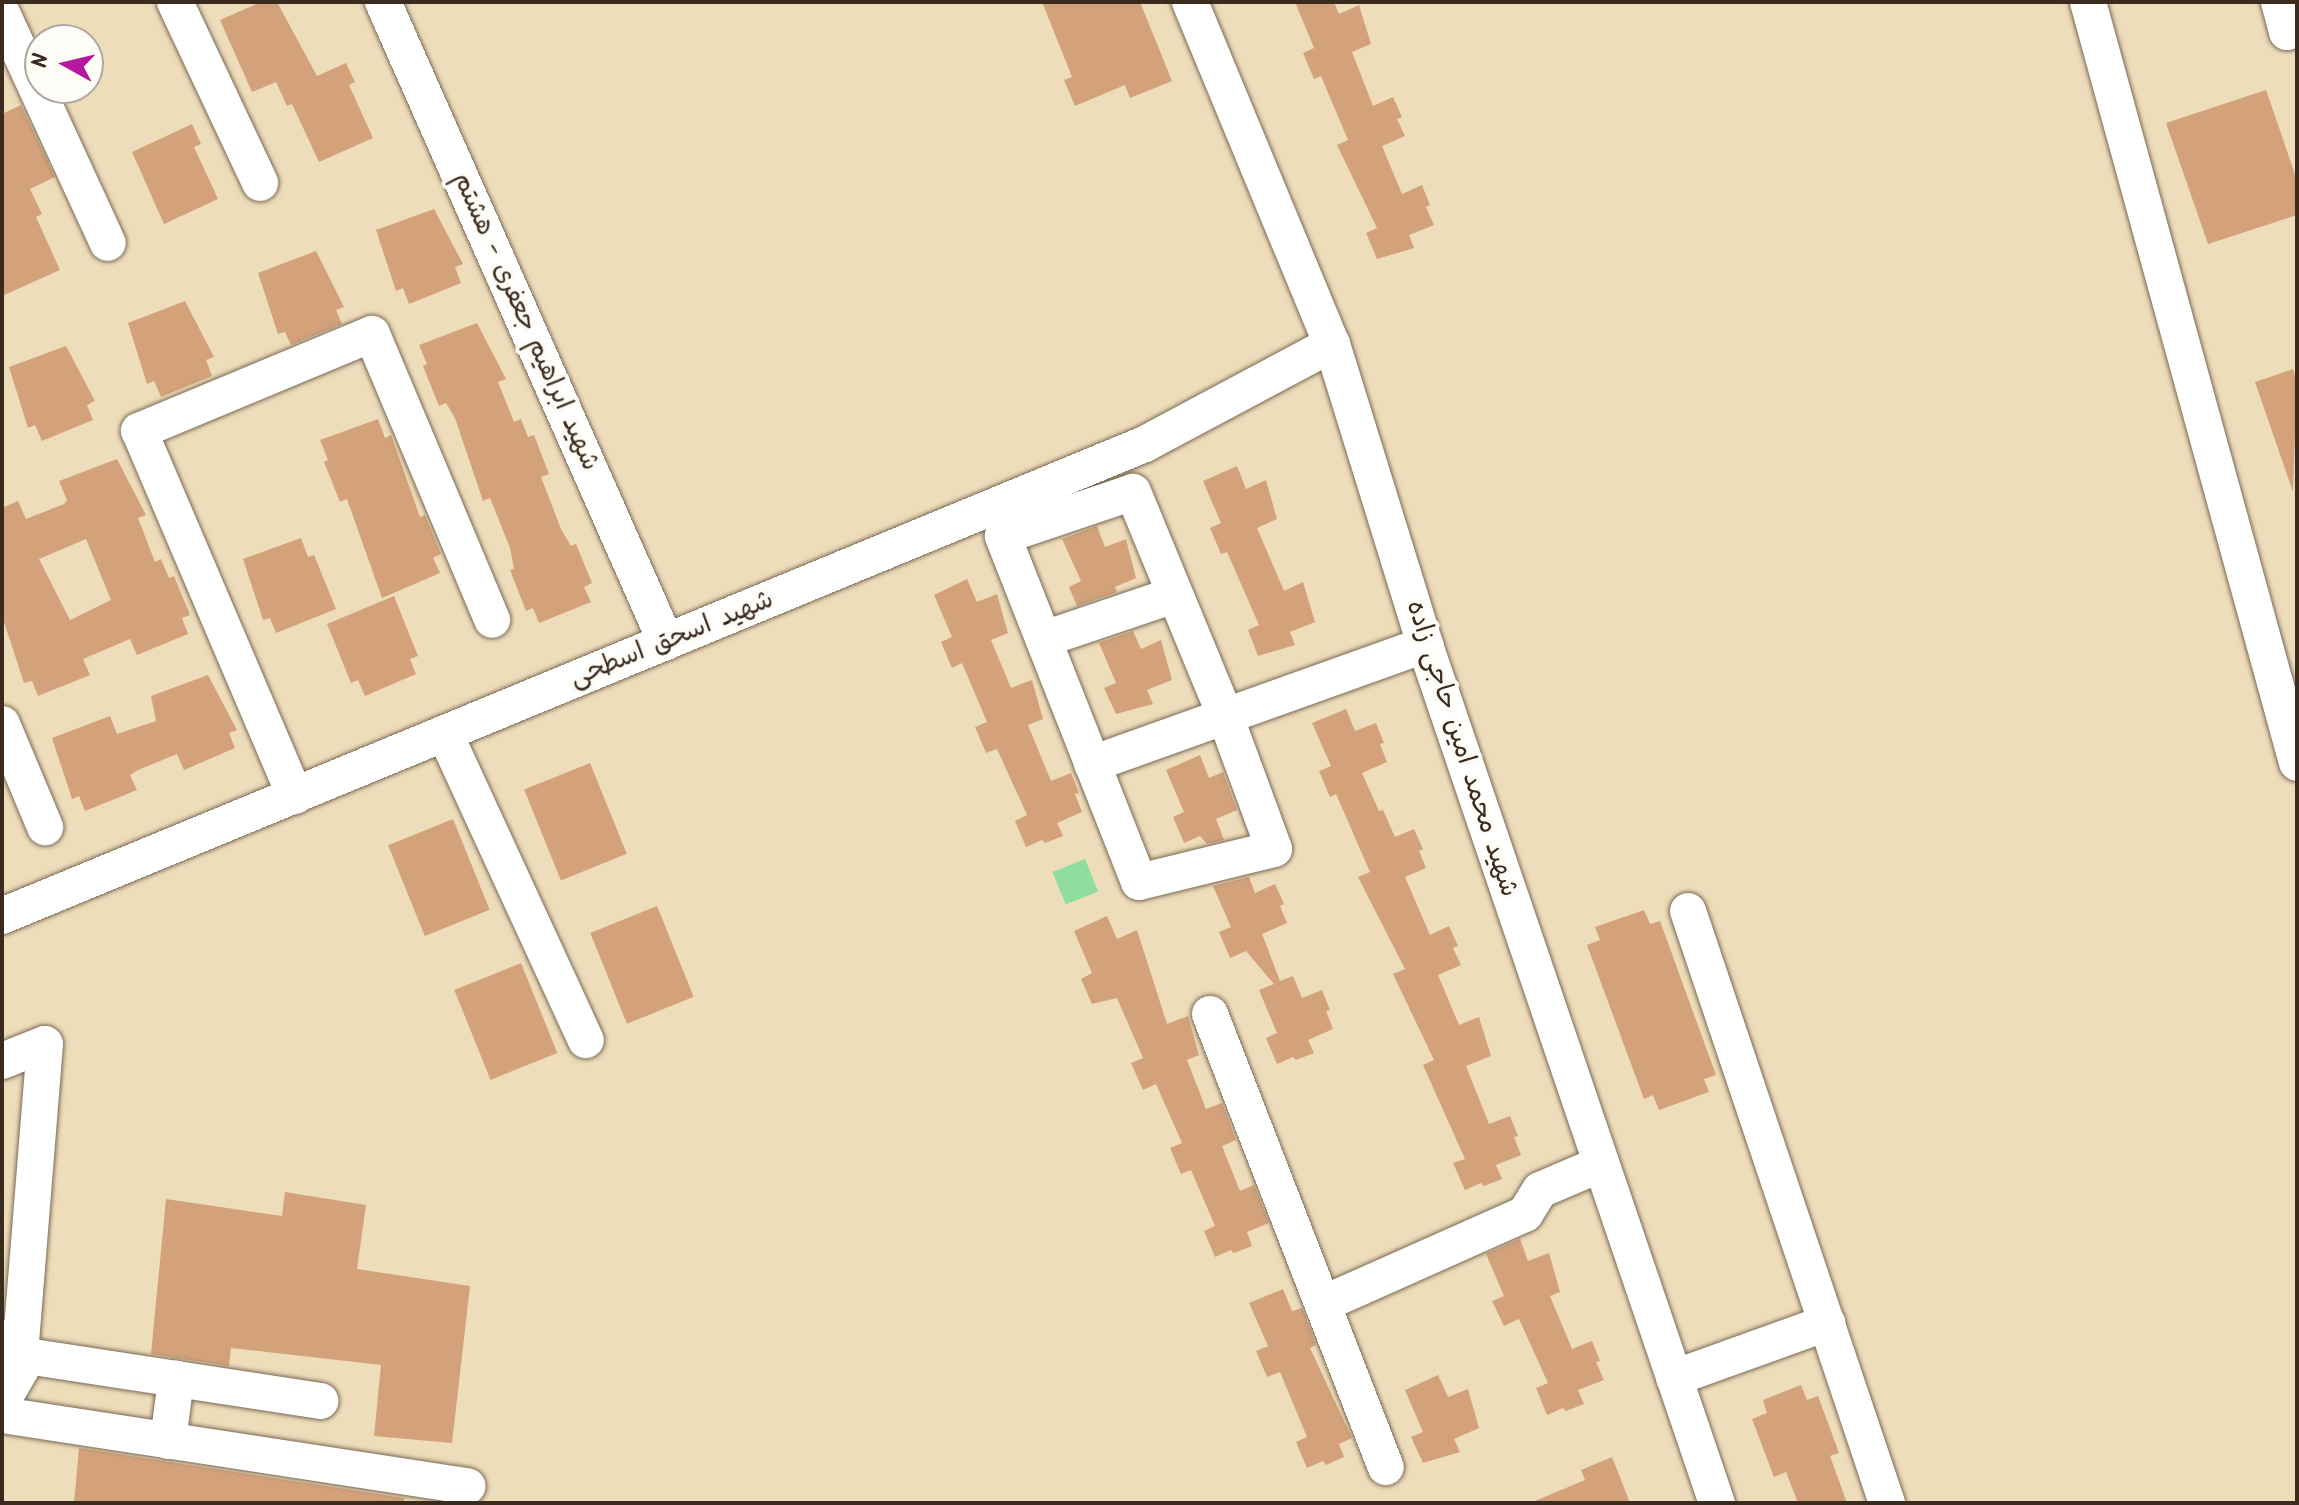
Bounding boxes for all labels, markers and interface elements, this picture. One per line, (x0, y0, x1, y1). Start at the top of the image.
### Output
north arrow (24, 24, 104, 104)
text: N (23, 52, 60, 70)
street label: شهید ابراهیم جعفری - هشتم (445, 168, 605, 476)
street label: شهید اسحق اسطحی (566, 585, 778, 695)
street label: شهید محمد امین حاجی زاده (1398, 597, 1524, 901)

